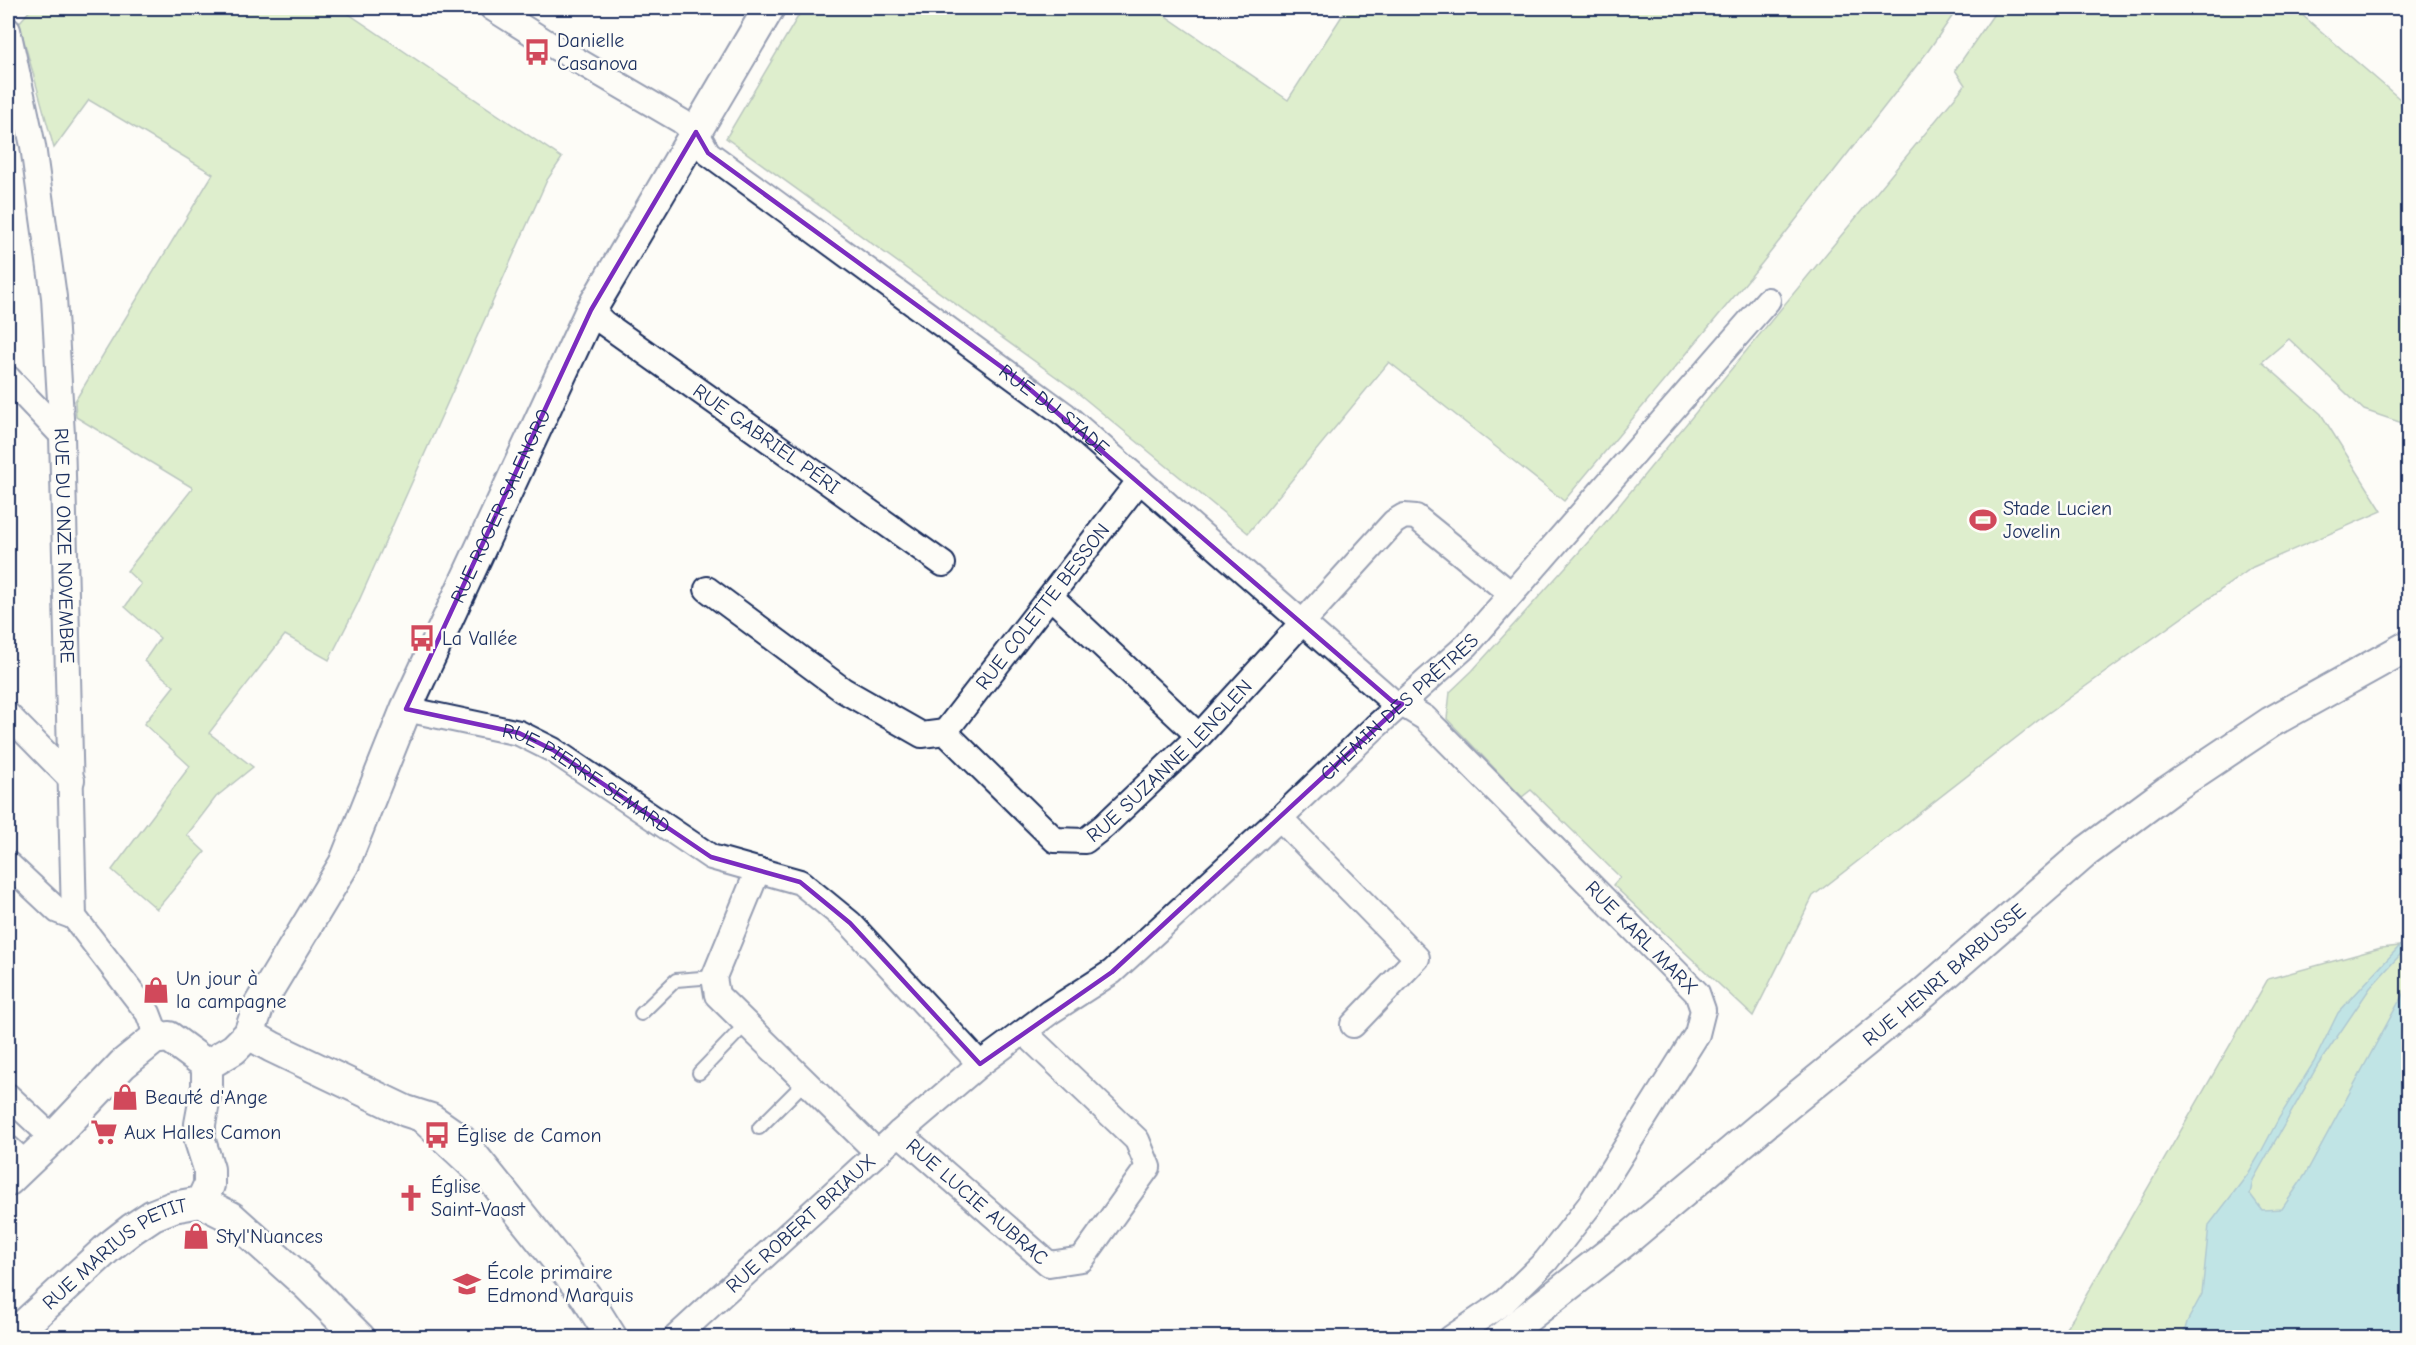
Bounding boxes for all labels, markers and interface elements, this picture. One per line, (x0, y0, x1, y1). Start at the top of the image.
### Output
place label: Danielle Casanova (557, 29, 638, 75)
bus stop icon: Danielle Casanova (522, 37, 552, 67)
street label: RUE DU STADE (995, 359, 1114, 460)
street label: RUE GABRIEL PÉRI (689, 379, 845, 499)
street label: RUE ROGER SALENGRO (445, 405, 555, 606)
street label: RUE DU ONZE NOVEMBRE (50, 427, 79, 664)
place label: Stade Lucien Jovelin (2003, 497, 2112, 543)
sports icon: Stade Lucien Jovelin (1968, 505, 1998, 535)
street label: RUE COLETTE BESSON (971, 518, 1114, 694)
bus stop icon: La Vallée (407, 623, 437, 653)
place label: La Vallée (442, 627, 517, 650)
street label: CHEMIN DES PRÊTRES (1315, 629, 1483, 785)
street label: RUE SUZANNE LENGLEN (1082, 675, 1256, 847)
street label: RUE PIERRE SEMARD (500, 718, 675, 838)
street label: RUE KARL MARX (1581, 876, 1703, 999)
street label: RUE HENRI BARBUSSE (1858, 899, 2030, 1050)
place label: Un jour à la campagne (176, 967, 287, 1013)
shop icon: Un jour à la campagne (141, 975, 171, 1005)
shop icon: Beauté d'Ange (110, 1082, 140, 1112)
place label: Beauté d'Ange (145, 1086, 268, 1109)
supermarket icon: Aux Halles Camon (89, 1117, 119, 1147)
bus stop icon: Église de Camon (422, 1120, 452, 1150)
place label: Aux Halles Camon (124, 1121, 281, 1144)
place label: Église de Camon (457, 1124, 602, 1147)
street label: RUE LUCIE AUBRAC (902, 1133, 1053, 1269)
street label: RUE ROBERT BRIAUX (721, 1149, 880, 1297)
place label: Église Saint-Vaast (431, 1175, 526, 1221)
church icon: Église Saint-Vaast (396, 1183, 426, 1213)
street label: RUE MARIUS PETIT (37, 1193, 189, 1314)
shop icon: Styl'Nuances (181, 1221, 211, 1251)
place label: Styl'Nuances (216, 1225, 323, 1248)
place label: École primaire Edmond Marquis (487, 1261, 633, 1307)
school or university icon: École primaire Edmond Marquis (452, 1269, 482, 1299)

